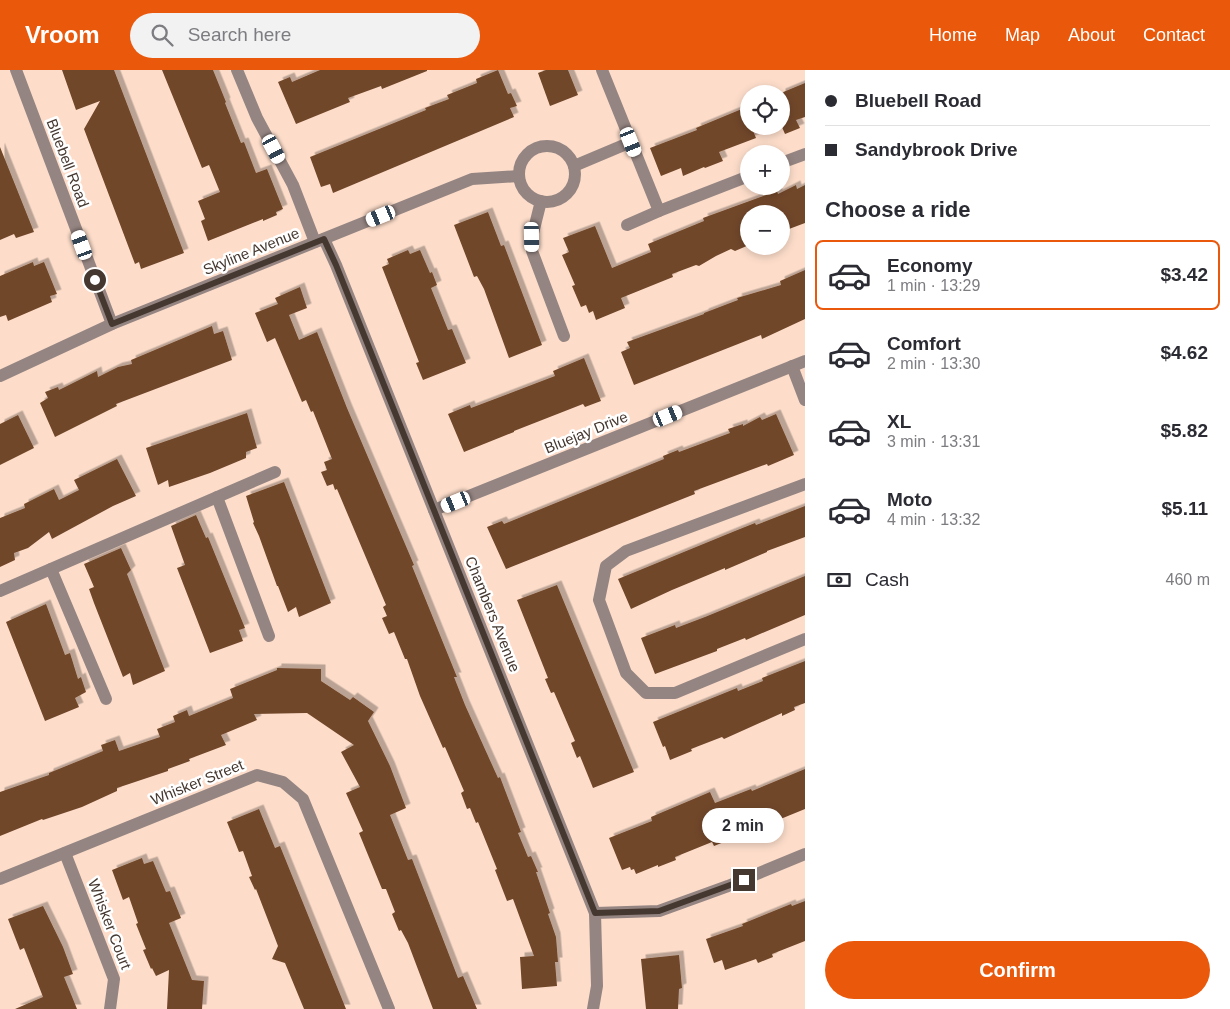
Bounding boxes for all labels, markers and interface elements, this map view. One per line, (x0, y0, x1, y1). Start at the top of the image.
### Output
search box (130, 13, 480, 58)
text: Vroom (25, 21, 100, 48)
icon: search (148, 21, 176, 49)
text: Search here (188, 24, 291, 45)
text: Home (929, 25, 977, 45)
text: Map (1005, 25, 1040, 45)
text: About (1068, 25, 1115, 45)
text: Contact (1143, 25, 1205, 45)
map controls (740, 85, 790, 255)
button: locate (740, 85, 790, 135)
text: Bluebell Road (855, 90, 982, 111)
street label: Bluebell Road (43, 116, 93, 210)
car (618, 125, 643, 159)
car (260, 132, 287, 166)
text: Sandybrook Drive (855, 139, 1018, 160)
button: + (740, 145, 790, 195)
text: Choose a ride (825, 197, 970, 222)
car (364, 203, 397, 229)
button: − (740, 205, 790, 255)
car (524, 222, 539, 252)
street label: Skyline Avenue (200, 224, 302, 278)
car (69, 228, 94, 262)
icon: car (827, 253, 872, 298)
text: Economy (887, 255, 973, 276)
text: $3.42 (1160, 264, 1208, 285)
route start (84, 269, 106, 291)
text: 1 min · 13:29 (887, 277, 980, 294)
icon: car (827, 331, 872, 376)
text: Comfort (887, 333, 961, 354)
text: $4.62 (1160, 342, 1208, 363)
text: 2 min · 13:30 (887, 355, 980, 372)
car (651, 403, 684, 429)
street label: Bluejay Drive (542, 408, 630, 456)
icon: car (827, 409, 872, 454)
text: XL (887, 411, 911, 432)
text: $5.82 (1160, 420, 1208, 441)
text: 3 min · 13:31 (887, 433, 980, 450)
icon: car (827, 487, 872, 532)
car (439, 489, 472, 515)
text: Moto (887, 489, 932, 510)
text: $5.11 (1162, 498, 1208, 519)
text: 4 min · 13:32 (887, 511, 980, 528)
street label: Chambers Avenue (462, 554, 524, 674)
icon: cash (825, 566, 853, 594)
text: Cash (865, 569, 909, 590)
text: 460 m (1166, 571, 1210, 588)
street label: Whisker Street (148, 755, 247, 808)
callout: 2 min (703, 808, 785, 842)
text: 2 min (722, 817, 764, 834)
route end (733, 869, 755, 891)
street label: Whisker Court (85, 877, 135, 972)
button: Confirm (825, 941, 1210, 999)

